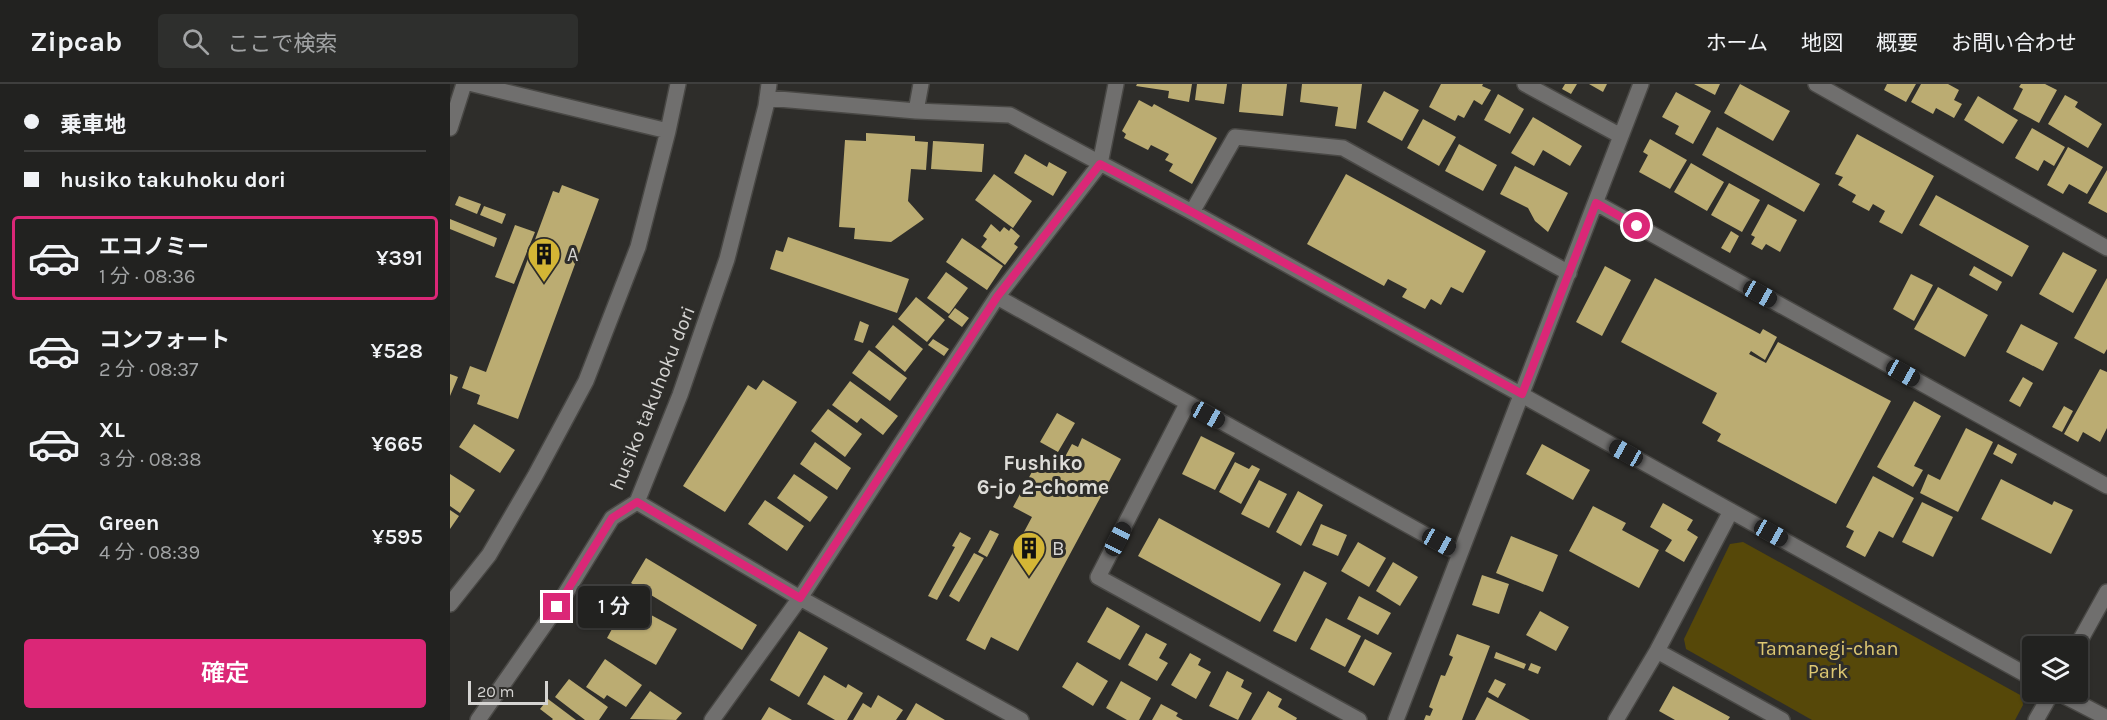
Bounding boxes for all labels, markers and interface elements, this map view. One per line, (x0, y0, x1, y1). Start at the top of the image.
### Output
search box (158, 14, 578, 68)
text: Zipcab (30, 25, 122, 58)
icon: search (179, 25, 212, 58)
text: ここで検索 (227, 31, 337, 57)
text: ホーム (1706, 31, 1768, 55)
text: 地図 (1801, 31, 1843, 55)
text: 概要 (1876, 31, 1918, 55)
text: お問い合わせ (1951, 31, 2077, 55)
text: 乗車地 (60, 112, 126, 138)
text: husiko takuhoku dori (60, 167, 286, 193)
route start (1623, 212, 1650, 239)
icon: car (27, 231, 81, 285)
text: エコノミー (99, 234, 209, 260)
building icon: A (526, 236, 562, 283)
place label: A (567, 243, 579, 266)
text: ¥391 (376, 245, 423, 271)
text: 1 分 · 08:36 (99, 265, 195, 288)
car (1740, 277, 1780, 311)
street label: husiko takuhoku dori (605, 303, 700, 494)
icon: car (27, 324, 81, 378)
text: コンフォート (99, 327, 230, 353)
text: ¥528 (370, 338, 423, 364)
car (1883, 356, 1923, 390)
text: 2 分 · 08:37 (99, 358, 198, 381)
car (1188, 398, 1228, 432)
icon: car (27, 417, 81, 471)
text: XL (99, 417, 125, 443)
text: ¥665 (371, 431, 423, 457)
car (1606, 436, 1646, 470)
text: 3 分 · 08:38 (99, 448, 202, 471)
district label: Fushiko 6-jo 2-chome (977, 451, 1109, 499)
icon: car (27, 510, 81, 564)
text: Green (99, 510, 160, 536)
car (1751, 516, 1791, 550)
car (1102, 519, 1134, 559)
text: ¥595 (372, 524, 423, 550)
car (1419, 525, 1459, 559)
building icon: B (1011, 530, 1047, 577)
place label: B (1052, 537, 1064, 560)
text: 4 分 · 08:39 (99, 541, 200, 564)
callout: 1 分 (578, 586, 650, 628)
route end (543, 593, 570, 620)
text: 1 分 (598, 595, 630, 618)
map controls (2022, 636, 2088, 702)
button: layers (2022, 636, 2088, 702)
park label: Tamanegi-chan Park (1757, 637, 1899, 683)
button: 確定 (24, 639, 426, 708)
scale bar (468, 678, 548, 706)
text: 20 m (477, 682, 515, 701)

